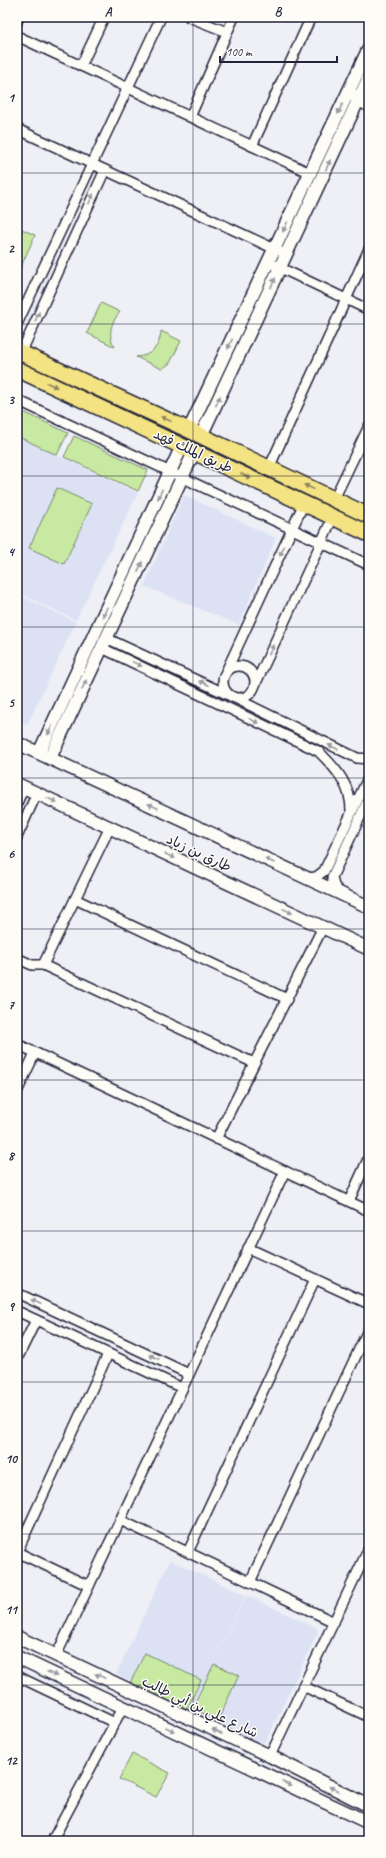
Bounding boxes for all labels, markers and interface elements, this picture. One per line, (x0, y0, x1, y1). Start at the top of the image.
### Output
text: A (105, 4, 113, 20)
text: B (275, 4, 283, 20)
scale bar (220, 38, 337, 64)
text: 100 m (226, 44, 253, 60)
text: 1 (8, 90, 16, 106)
one-way arrow (337, 103, 343, 115)
one-way arrow (325, 159, 331, 171)
one-way arrow (88, 194, 94, 205)
one-way arrow (282, 221, 288, 232)
text: 2 (8, 241, 15, 257)
one-way arrow (270, 277, 276, 288)
one-way arrow (35, 311, 41, 323)
one-way arrow (227, 338, 233, 350)
one-way arrow (47, 382, 58, 388)
text: 3 (8, 392, 15, 408)
one-way arrow (215, 395, 221, 406)
one-way arrow (160, 416, 171, 422)
street label: طريق الملك فهد (151, 425, 235, 477)
one-way arrow (240, 473, 252, 479)
one-way arrow (303, 484, 314, 490)
one-way arrow (157, 488, 163, 500)
text: 4 (8, 544, 16, 560)
one-way arrow (279, 546, 285, 557)
one-way arrow (137, 562, 143, 573)
one-way arrow (102, 606, 108, 618)
one-way arrow (268, 644, 274, 655)
one-way arrow (131, 661, 143, 667)
one-way arrow (81, 679, 87, 691)
one-way arrow (198, 680, 209, 686)
text: 5 (8, 695, 15, 711)
one-way arrow (249, 718, 260, 724)
one-way arrow (47, 724, 53, 735)
one-way arrow (327, 744, 339, 750)
one-way arrow (47, 797, 58, 803)
one-way arrow (147, 803, 158, 809)
street label: طارق بن زياد (164, 831, 234, 875)
text: 6 (8, 846, 15, 862)
one-way arrow (164, 853, 176, 859)
one-way arrow (265, 858, 276, 864)
one-way arrow (282, 908, 293, 914)
text: 7 (8, 997, 15, 1013)
text: 8 (8, 1148, 16, 1164)
text: 9 (8, 1299, 15, 1315)
one-way arrow (30, 1299, 42, 1305)
one-way arrow (148, 1354, 159, 1360)
text: 10 (5, 1451, 18, 1467)
text: 11 (5, 1602, 19, 1618)
one-way arrow (47, 1671, 58, 1677)
one-way arrow (94, 1673, 105, 1679)
street label: شارع علي بن أبي طالب (138, 1673, 261, 1745)
one-way arrow (164, 1726, 175, 1732)
one-way arrow (212, 1729, 223, 1735)
text: 12 (5, 1753, 18, 1769)
one-way arrow (282, 1781, 293, 1787)
one-way arrow (328, 1785, 340, 1792)

